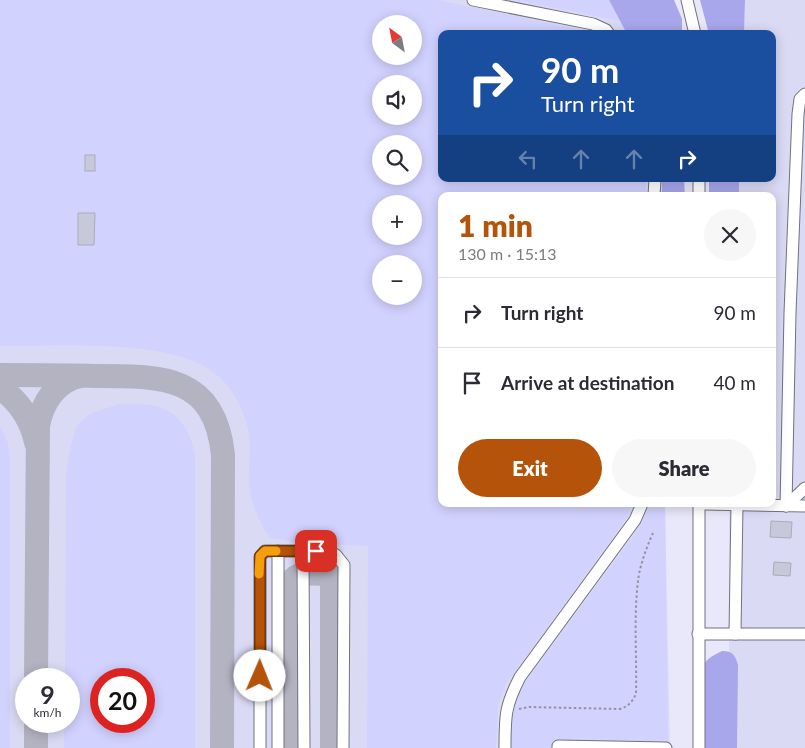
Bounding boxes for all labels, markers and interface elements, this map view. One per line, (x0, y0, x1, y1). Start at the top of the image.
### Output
north arrow (372, 15, 422, 65)
map controls (372, 15, 422, 305)
text: 90 m (541, 48, 619, 90)
icon: right (458, 50, 523, 115)
button: sound (372, 75, 422, 125)
text: Turn right (541, 90, 635, 117)
button: search (372, 135, 422, 185)
icon: left (514, 145, 542, 173)
icon: ahead (567, 145, 595, 173)
icon: ahead (620, 145, 648, 173)
icon: right (673, 145, 701, 173)
button: + (372, 195, 422, 245)
text: 1 min (458, 207, 533, 243)
button: close (704, 209, 756, 261)
text: 130 m · 15:13 (458, 244, 557, 263)
button: − (372, 255, 422, 305)
icon: right (458, 299, 486, 327)
text: Turn right (501, 301, 583, 324)
text: 90 m (713, 301, 756, 324)
icon: arrive (458, 369, 486, 397)
text: Arrive at destination (501, 371, 674, 394)
text: 40 m (713, 371, 756, 394)
button: Exit (458, 439, 602, 497)
button: Share (612, 439, 756, 497)
pin (295, 530, 337, 572)
icon: arrive (302, 537, 330, 565)
position arrow (233, 649, 285, 701)
speed limit sign: 20 (90, 668, 155, 733)
text: 9 (40, 679, 55, 709)
text: km/h (33, 705, 62, 720)

